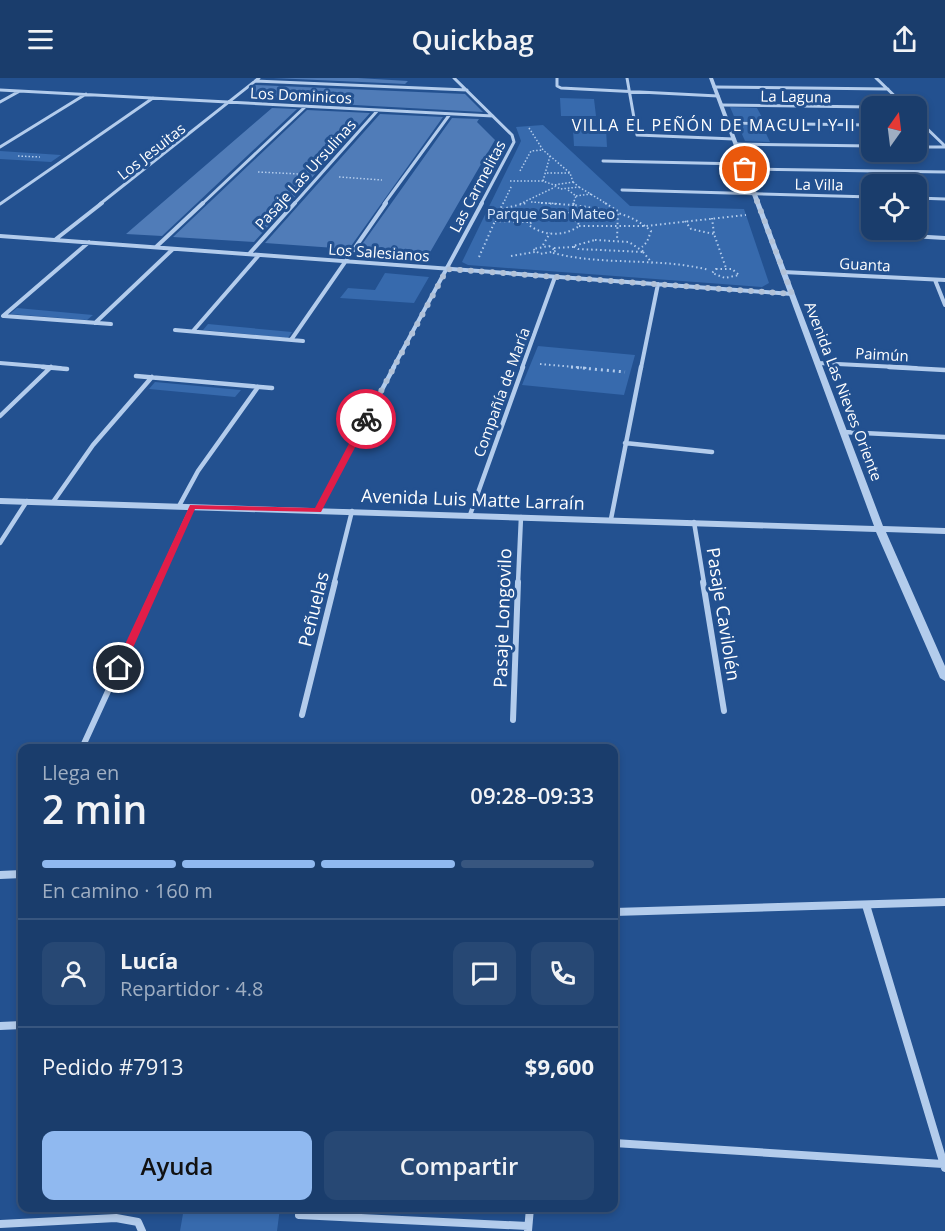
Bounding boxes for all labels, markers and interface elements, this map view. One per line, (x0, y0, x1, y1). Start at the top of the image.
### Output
text: Quickbag (411, 21, 534, 58)
icon: menu (24, 23, 57, 56)
icon: share (888, 23, 921, 56)
street label: Los Dominicos (250, 82, 352, 108)
street label: La Laguna (760, 85, 832, 107)
north arrow (861, 96, 927, 162)
map controls (861, 96, 927, 240)
district label: VILLA EL PEÑÓN DE MACUL I Y II (572, 114, 856, 136)
street label: Pasaje Las Ursulinas (250, 115, 360, 233)
street label: Los Jesuitas (113, 118, 189, 184)
street label: Las Carmelitas (444, 136, 510, 236)
pin (719, 143, 770, 194)
icon: bag (728, 152, 761, 185)
street label: La Villa (794, 174, 844, 194)
button: locate (861, 174, 927, 240)
park label: Parque San Mateo (487, 203, 615, 223)
street label: Los Salesianos (328, 238, 430, 266)
street label: Guanta (839, 253, 891, 275)
street label: Avenida Las Nieves Oriente (801, 299, 887, 483)
street label: Compañía de María (468, 324, 534, 460)
street label: Paimún (855, 343, 909, 365)
courier (336, 389, 396, 449)
icon: bike (350, 403, 383, 436)
street label: Avenida Luis Matte Larraín (361, 483, 585, 515)
street label: Pasaje Cavilolén (702, 546, 746, 682)
street label: Pasaje Longovilo (488, 548, 516, 688)
street label: Peñuelas (292, 569, 334, 649)
pin (93, 642, 144, 693)
icon: home (102, 651, 135, 684)
text: Llega en (42, 759, 119, 786)
text: 09:28–09:33 (470, 780, 594, 810)
text: 2 min (42, 782, 147, 835)
text: En camino · 160 m (42, 877, 213, 904)
button: person (42, 942, 105, 1005)
button: chat (453, 942, 516, 1005)
button: phone (531, 942, 594, 1005)
text: Lucía (120, 945, 178, 975)
text: Repartidor · 4.8 (120, 975, 264, 1002)
text: Pedido #7913 (42, 1051, 184, 1081)
text: $9,600 (525, 1051, 594, 1081)
button: Ayuda (42, 1131, 312, 1200)
button: Compartir (324, 1131, 594, 1200)

